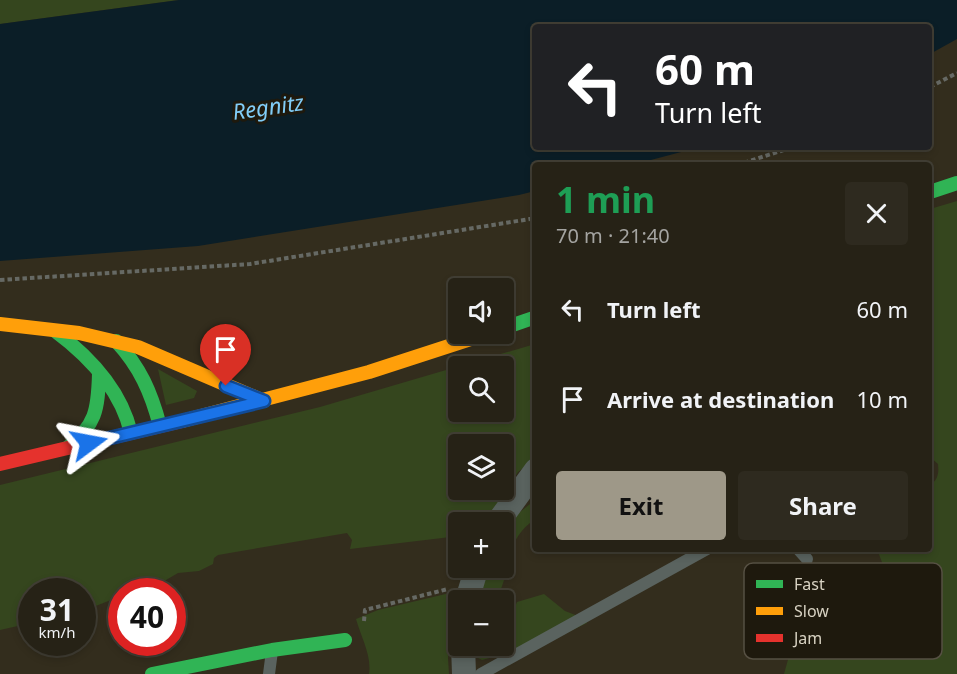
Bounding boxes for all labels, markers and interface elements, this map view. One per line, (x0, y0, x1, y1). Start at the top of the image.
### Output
text: 60 m (655, 40, 755, 97)
icon: left (556, 48, 634, 126)
water label: Regnitz (230, 86, 306, 126)
text: Turn left (655, 94, 761, 131)
text: 1 min (556, 175, 655, 224)
button: close (845, 182, 908, 245)
text: 70 m · 21:40 (556, 222, 670, 249)
map controls (448, 278, 514, 656)
button: sound (448, 278, 514, 344)
icon: left (556, 293, 589, 326)
text: Turn left (607, 294, 701, 324)
text: 60 m (857, 294, 908, 324)
pin (200, 324, 251, 386)
icon: arrive (209, 333, 242, 366)
button: search (448, 356, 514, 422)
icon: arrive (556, 383, 589, 416)
text: Arrive at destination (607, 384, 834, 414)
text: 10 m (857, 384, 908, 414)
position arrow (57, 411, 121, 475)
button: layers (448, 434, 514, 500)
button: Exit (556, 471, 726, 540)
button: Share (738, 471, 908, 540)
button: + (448, 512, 514, 578)
legend (744, 563, 942, 659)
text: Fast (794, 573, 825, 595)
speed limit sign: 40 (108, 578, 186, 656)
text: 31 (40, 589, 74, 630)
button: − (448, 590, 514, 656)
text: Slow (794, 600, 829, 622)
text: km/h (39, 622, 75, 642)
text: Jam (792, 627, 822, 649)

